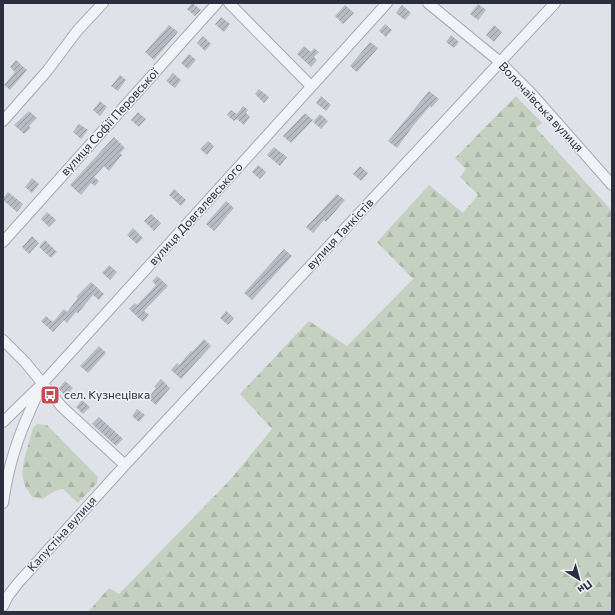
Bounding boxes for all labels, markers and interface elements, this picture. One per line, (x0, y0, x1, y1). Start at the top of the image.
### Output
street label: Волочаївська вулиця (497, 59, 587, 154)
street label: вулиця Софії Перовської (57, 64, 162, 178)
street label: вулиця Довгалевського (145, 159, 245, 268)
street label: вулиця Танкістів (303, 195, 376, 272)
bus stop icon: сел. Кузнецівка (39, 384, 61, 406)
place label: сел. Кузнецівка (64, 387, 150, 401)
street label: Капустіна вулиця (24, 493, 99, 574)
north arrow (559, 559, 599, 599)
text: Пн (576, 578, 595, 597)

